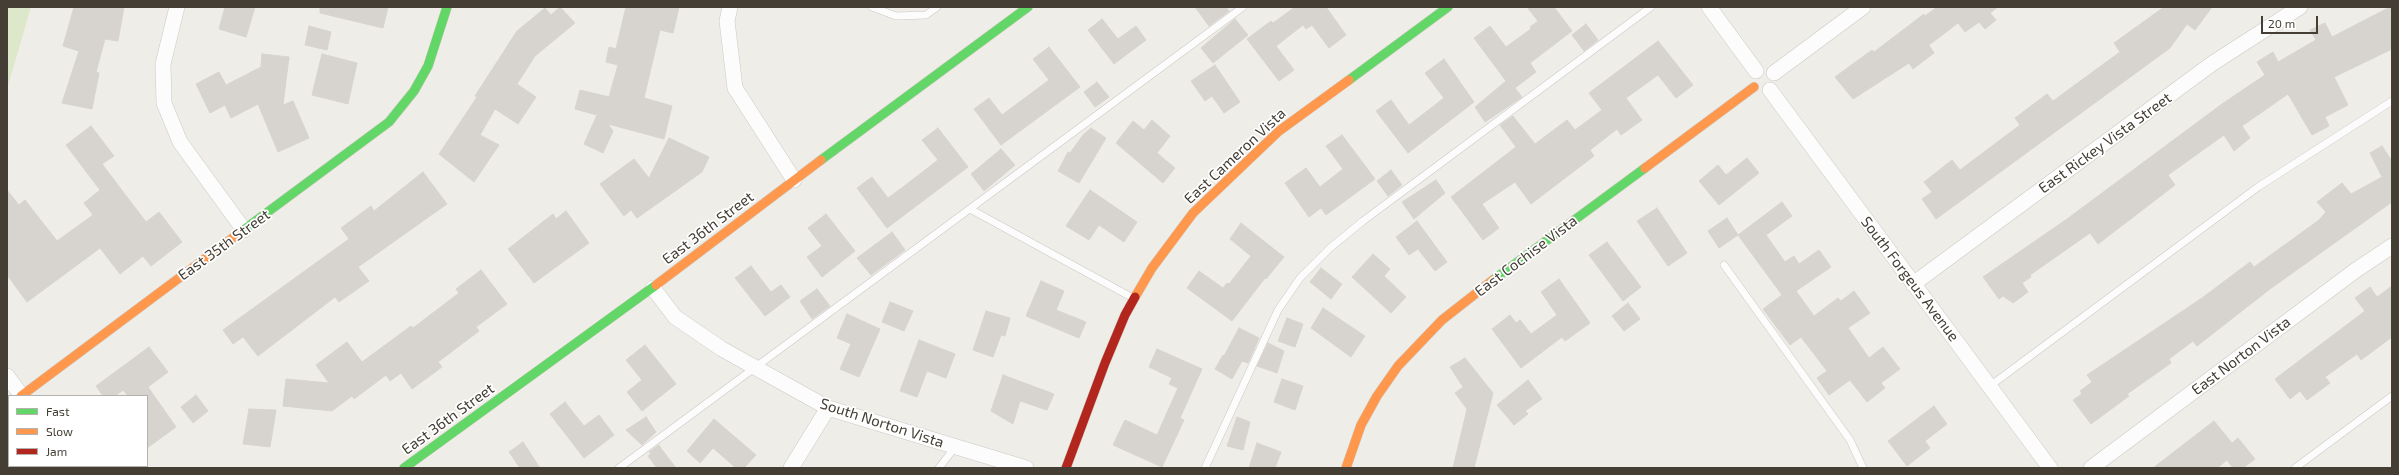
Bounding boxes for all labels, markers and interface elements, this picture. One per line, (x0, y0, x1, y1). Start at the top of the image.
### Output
scale bar (2263, 8, 2320, 34)
text: 20 m (2268, 16, 2295, 30)
street label: East Rickey Vista Street (2035, 89, 2175, 197)
street label: East Cameron Vista (1181, 104, 1289, 208)
street label: East 36th Street (659, 188, 757, 268)
street label: East 35th Street (175, 206, 273, 284)
street label: East Cochise Vista (1471, 212, 1581, 300)
street label: South Forgeus Avenue (1857, 213, 1963, 345)
street label: East Norton Vista (2188, 313, 2294, 399)
street label: East 36th Street (398, 379, 498, 459)
street label: South Norton Vista (818, 394, 946, 452)
legend (8, 395, 148, 467)
text: Fast (46, 404, 69, 418)
text: Slow (46, 424, 73, 438)
text: Jam (46, 444, 67, 458)

